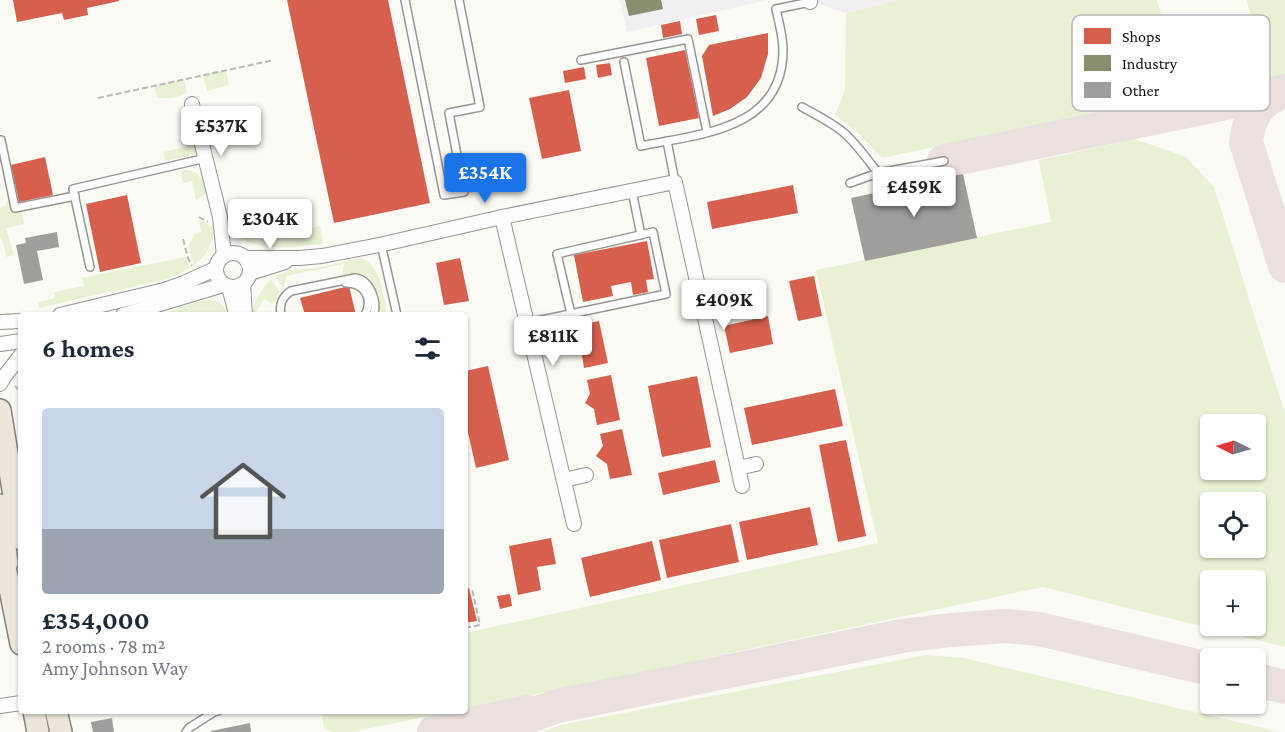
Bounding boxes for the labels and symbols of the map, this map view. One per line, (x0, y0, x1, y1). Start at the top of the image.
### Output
legend (1072, 15, 1270, 111)
text: Shops (1122, 28, 1161, 46)
text: Industry (1122, 55, 1178, 73)
text: Other (1122, 82, 1160, 99)
pin: £537K (179, 106, 263, 157)
pin: £354K (443, 153, 527, 204)
pin: £459K (872, 167, 956, 218)
pin: £304K (228, 199, 312, 250)
pin: £409K (682, 280, 766, 331)
pin: £811K (511, 316, 595, 367)
north arrow (1200, 414, 1266, 480)

